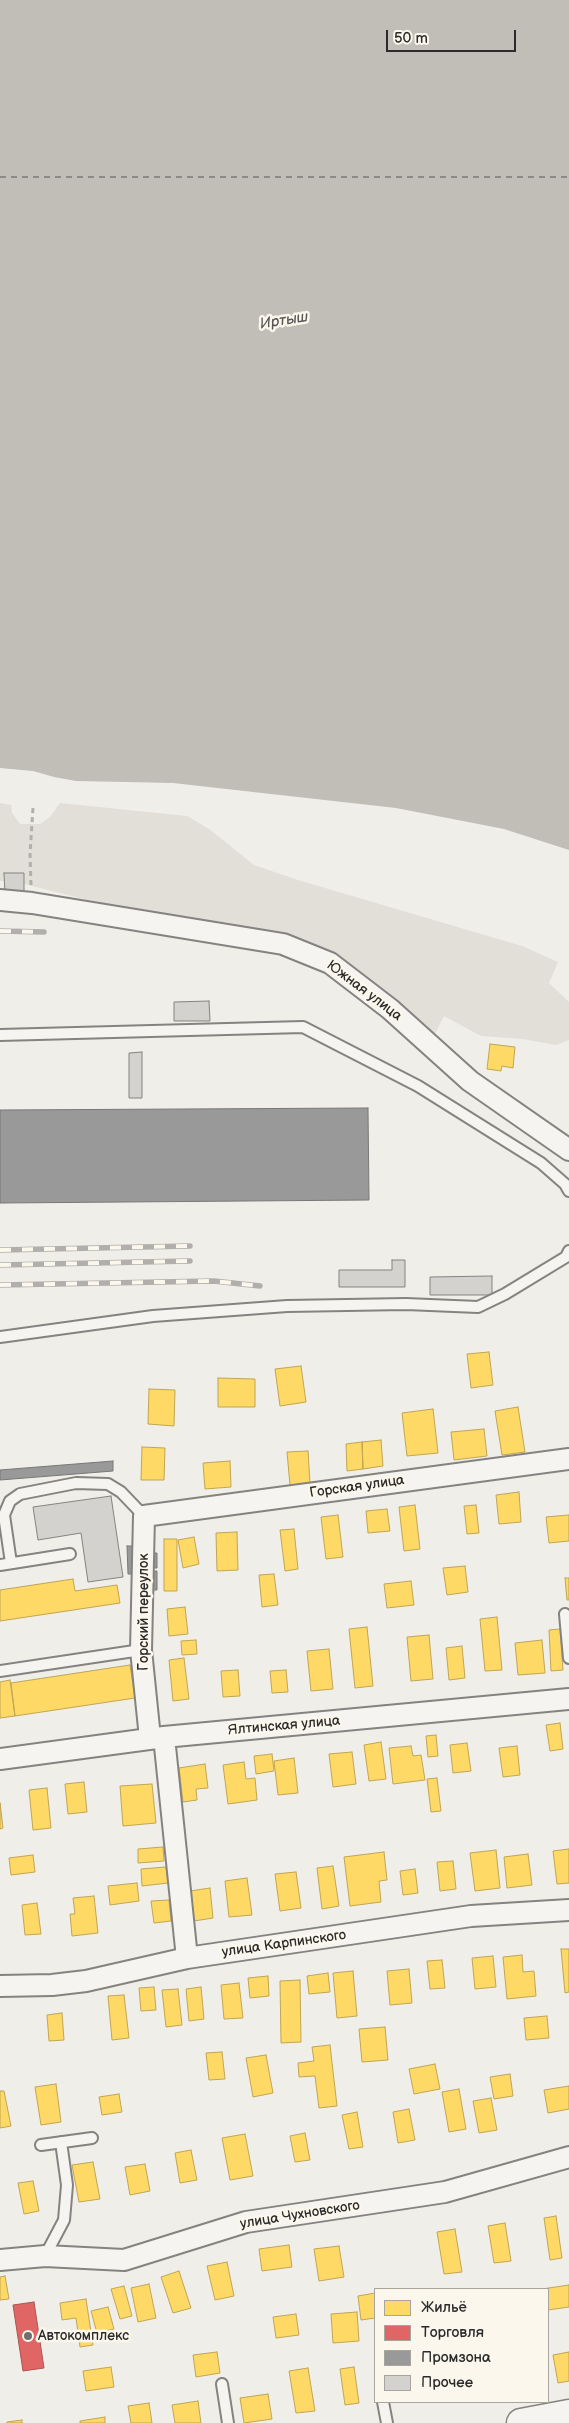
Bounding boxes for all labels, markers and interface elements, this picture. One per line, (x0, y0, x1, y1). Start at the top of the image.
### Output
scale bar (389, 20, 519, 52)
text: 50 m (394, 29, 428, 48)
water label: Иртыш (258, 308, 310, 334)
street label: Южная улица (323, 957, 405, 1025)
street label: Горская улица (309, 1472, 405, 1502)
street label: Горский переулок (136, 1553, 152, 1671)
street label: Ялтинская улица (227, 1713, 341, 1739)
street label: улица Карпинского (221, 1927, 347, 1961)
street label: улица Чухновского (239, 2197, 361, 2233)
legend (374, 2288, 549, 2403)
text: Жильё (421, 2298, 467, 2317)
text: Торговля (421, 2323, 484, 2342)
place label: Автокомплекс (38, 2328, 129, 2344)
marker: Автокомплекс (22, 2330, 34, 2342)
text: Промзона (421, 2348, 491, 2367)
text: Прочее (421, 2373, 473, 2392)

